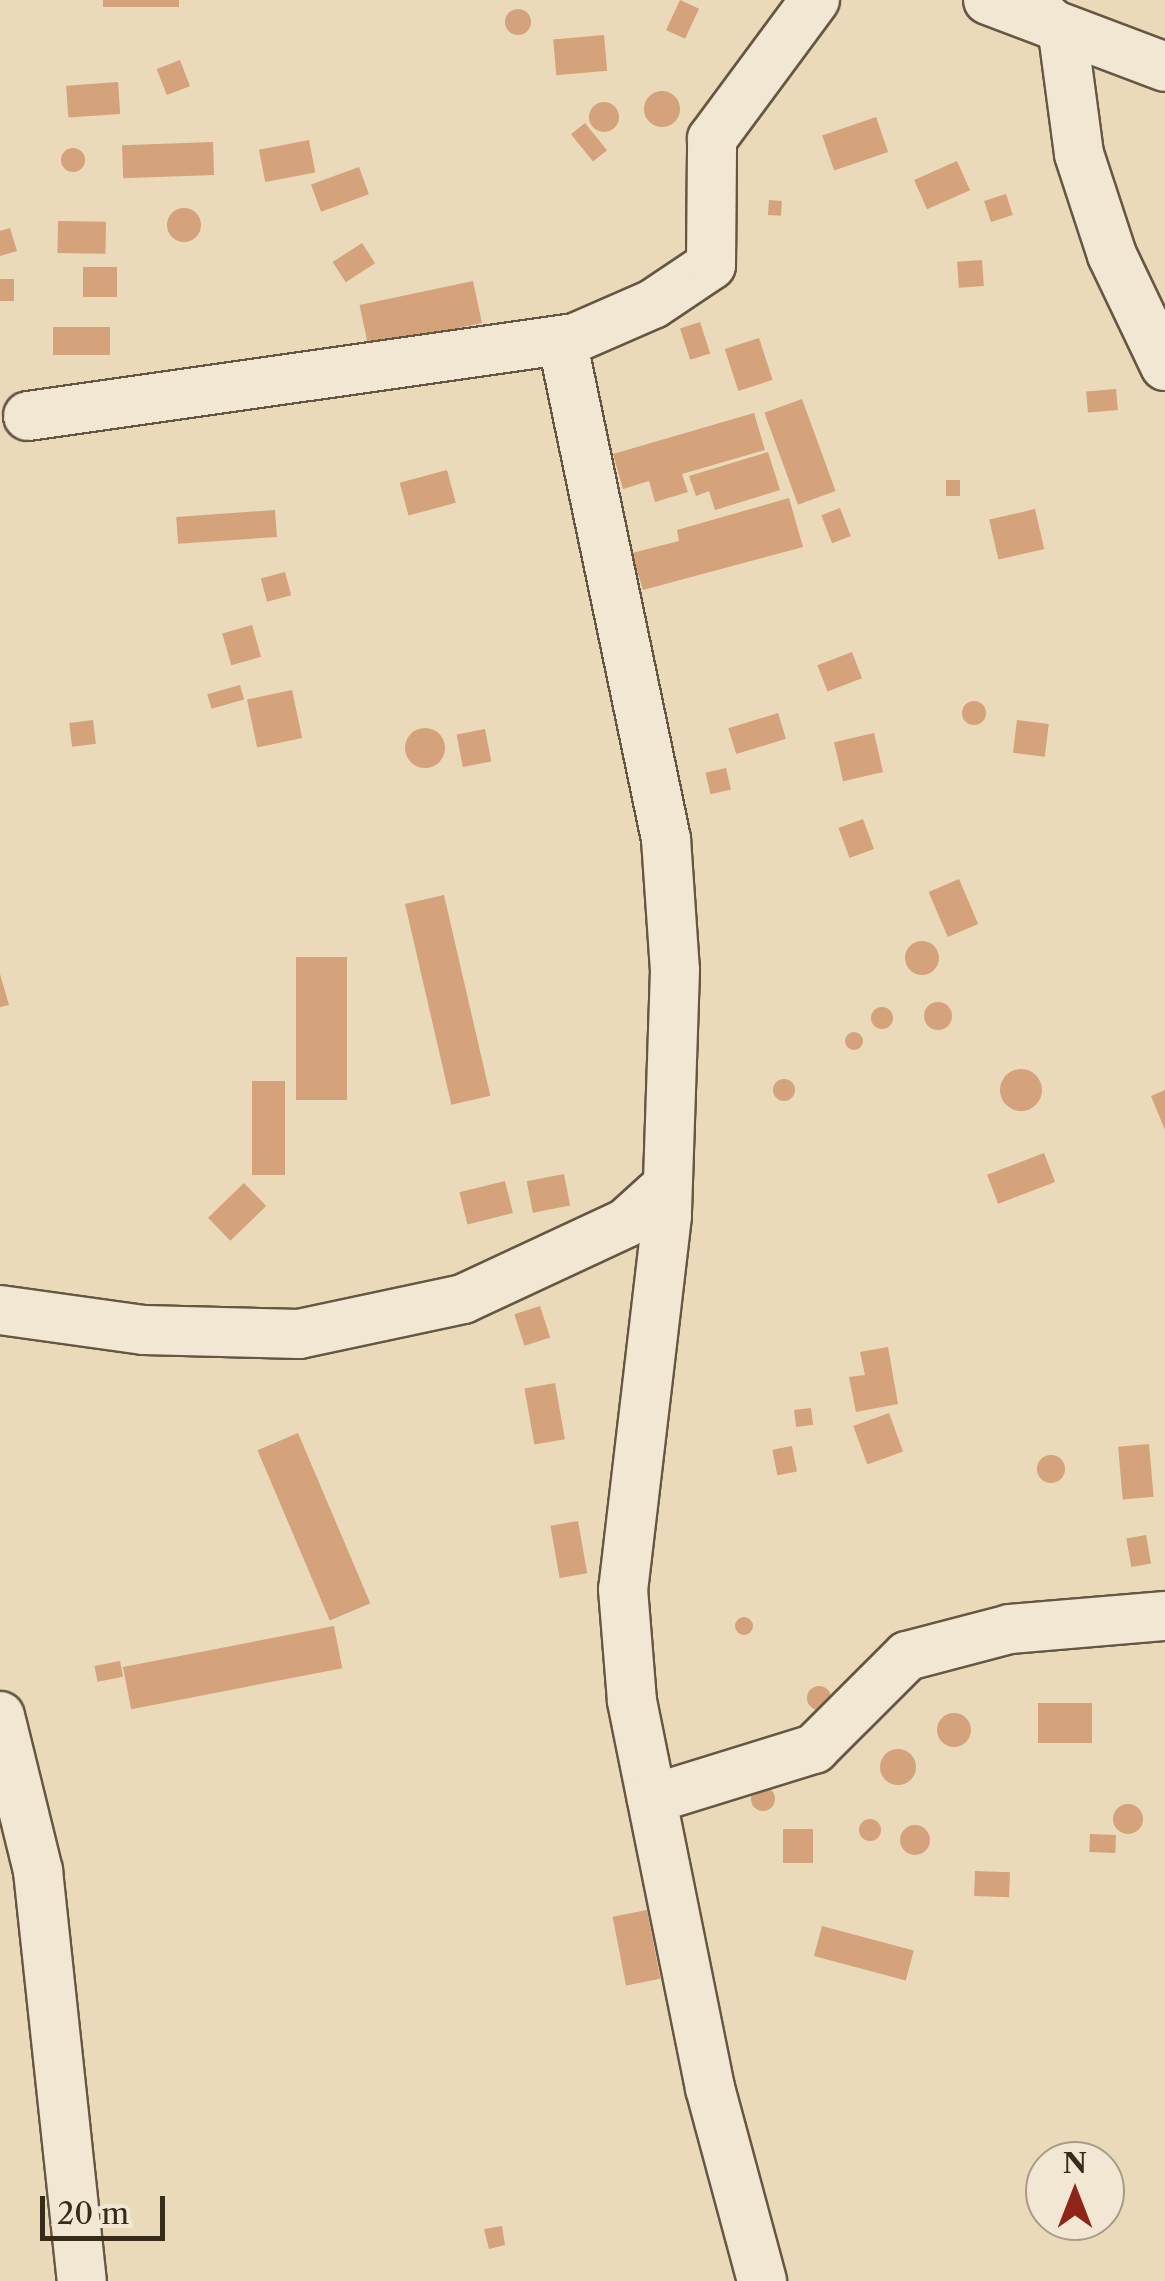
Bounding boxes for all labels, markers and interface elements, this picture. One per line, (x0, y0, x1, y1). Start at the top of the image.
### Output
north arrow (1025, 2141, 1125, 2241)
text: N (1063, 2146, 1087, 2180)
scale bar (45, 2176, 170, 2238)
text: 20 m (57, 2195, 129, 2232)

